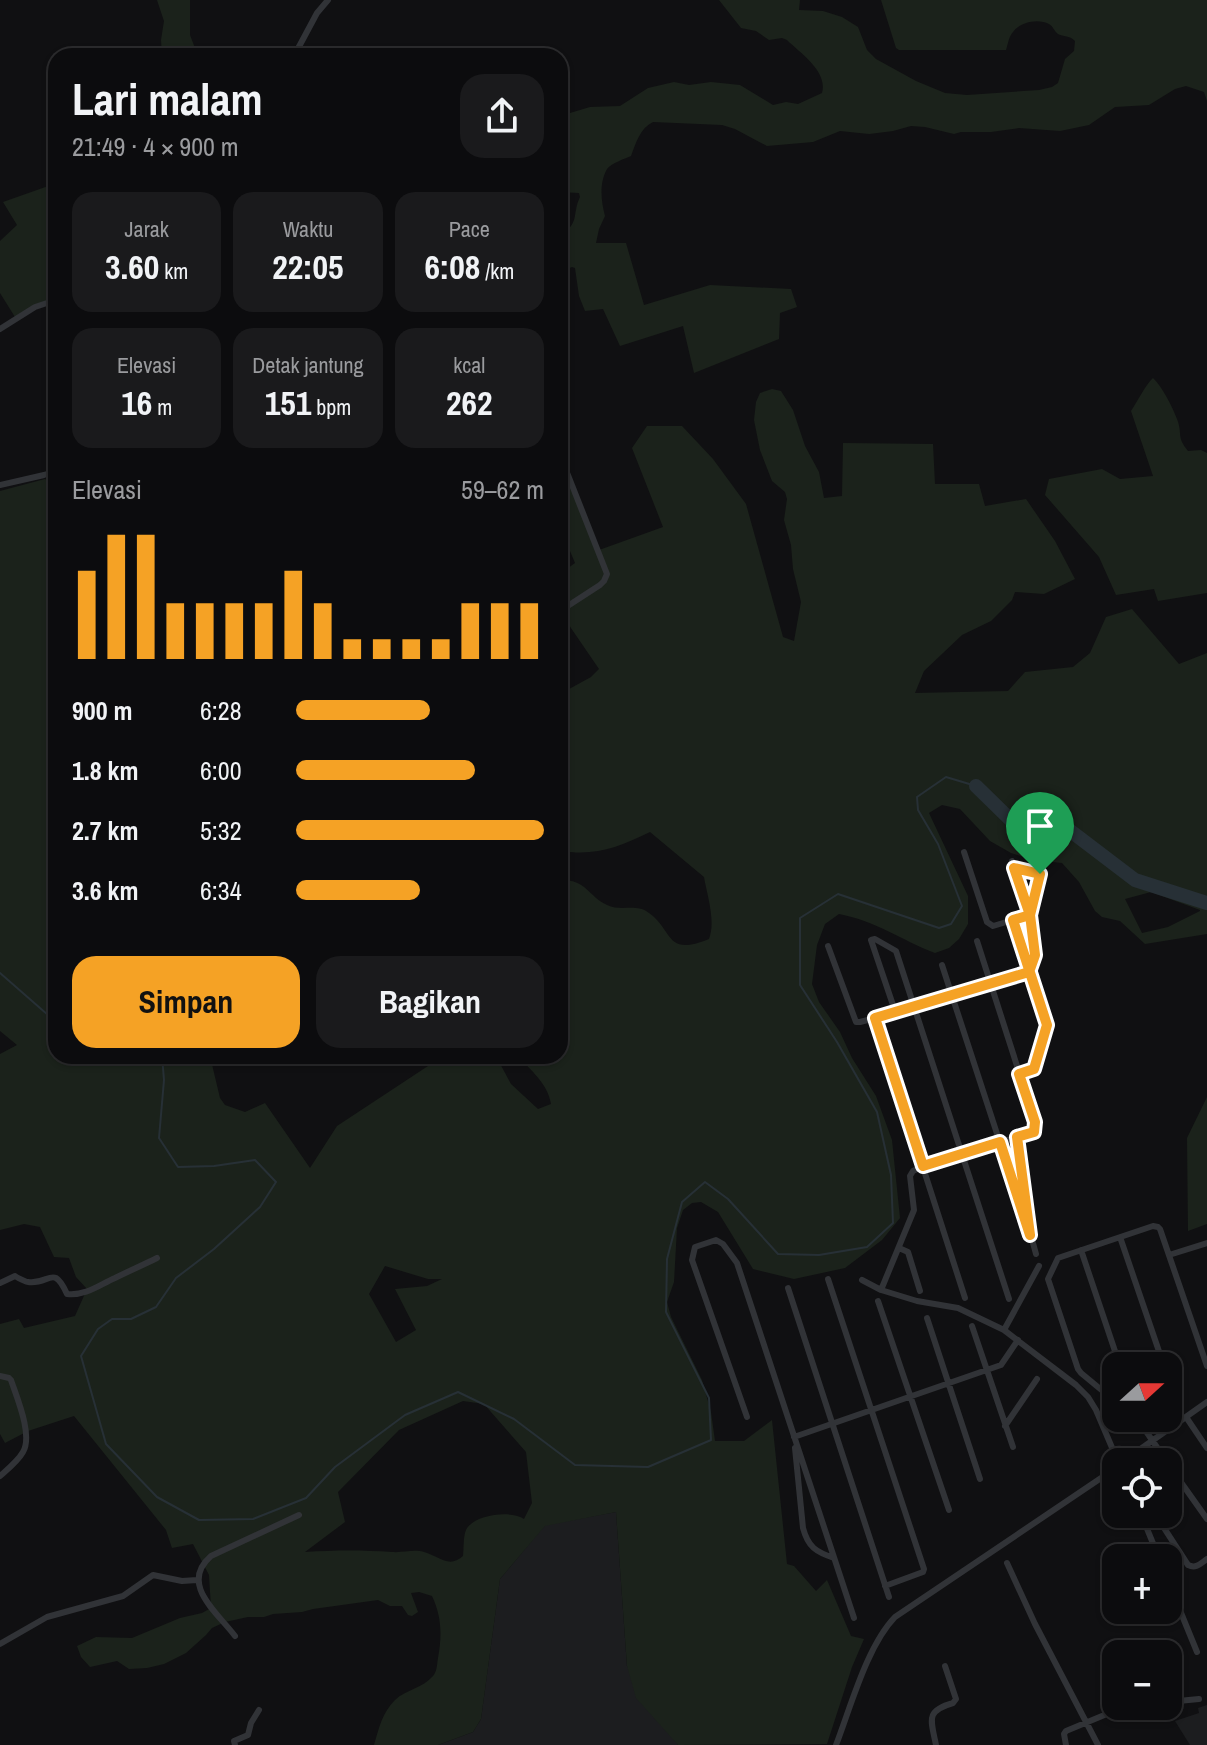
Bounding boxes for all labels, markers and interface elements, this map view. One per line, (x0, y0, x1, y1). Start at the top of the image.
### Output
text: Lari malam (72, 69, 263, 129)
button: share (460, 74, 544, 158)
text: 21:49 · 4 × 900 m (72, 129, 239, 164)
text: Jarak (125, 214, 169, 244)
text: Waktu (283, 214, 333, 244)
text: Pace (449, 214, 490, 244)
text: 3.60 (105, 244, 159, 290)
text: 22:05 (272, 244, 344, 290)
text: 6:08 (424, 244, 480, 290)
text: km (159, 256, 188, 286)
text: /km (480, 256, 514, 286)
text: Elevasi (117, 350, 176, 380)
text: Detak jantung (252, 350, 364, 380)
text: kcal (453, 350, 485, 380)
text: 16 (121, 380, 152, 426)
text: 151 (265, 380, 311, 426)
text: 262 (446, 380, 493, 426)
text: m (152, 392, 172, 422)
text: bpm (311, 392, 351, 422)
text: Elevasi (72, 472, 142, 507)
text: 59–62 m (461, 472, 544, 507)
text: 900 m (72, 693, 132, 728)
text: 6:28 (200, 693, 242, 728)
text: 1.8 km (72, 753, 138, 788)
text: 6:00 (200, 753, 242, 788)
pin (1006, 792, 1074, 874)
icon: arrive (1018, 804, 1062, 848)
text: 2.7 km (72, 813, 138, 848)
text: 5:32 (200, 813, 242, 848)
text: 3.6 km (72, 873, 138, 908)
text: 6:34 (200, 873, 242, 908)
button: Simpan (72, 956, 300, 1048)
button: Bagikan (316, 956, 544, 1048)
north arrow (1102, 1352, 1182, 1432)
map controls (1102, 1352, 1182, 1720)
button: locate (1102, 1448, 1182, 1528)
button: + (1102, 1544, 1182, 1624)
button: − (1102, 1640, 1182, 1720)

